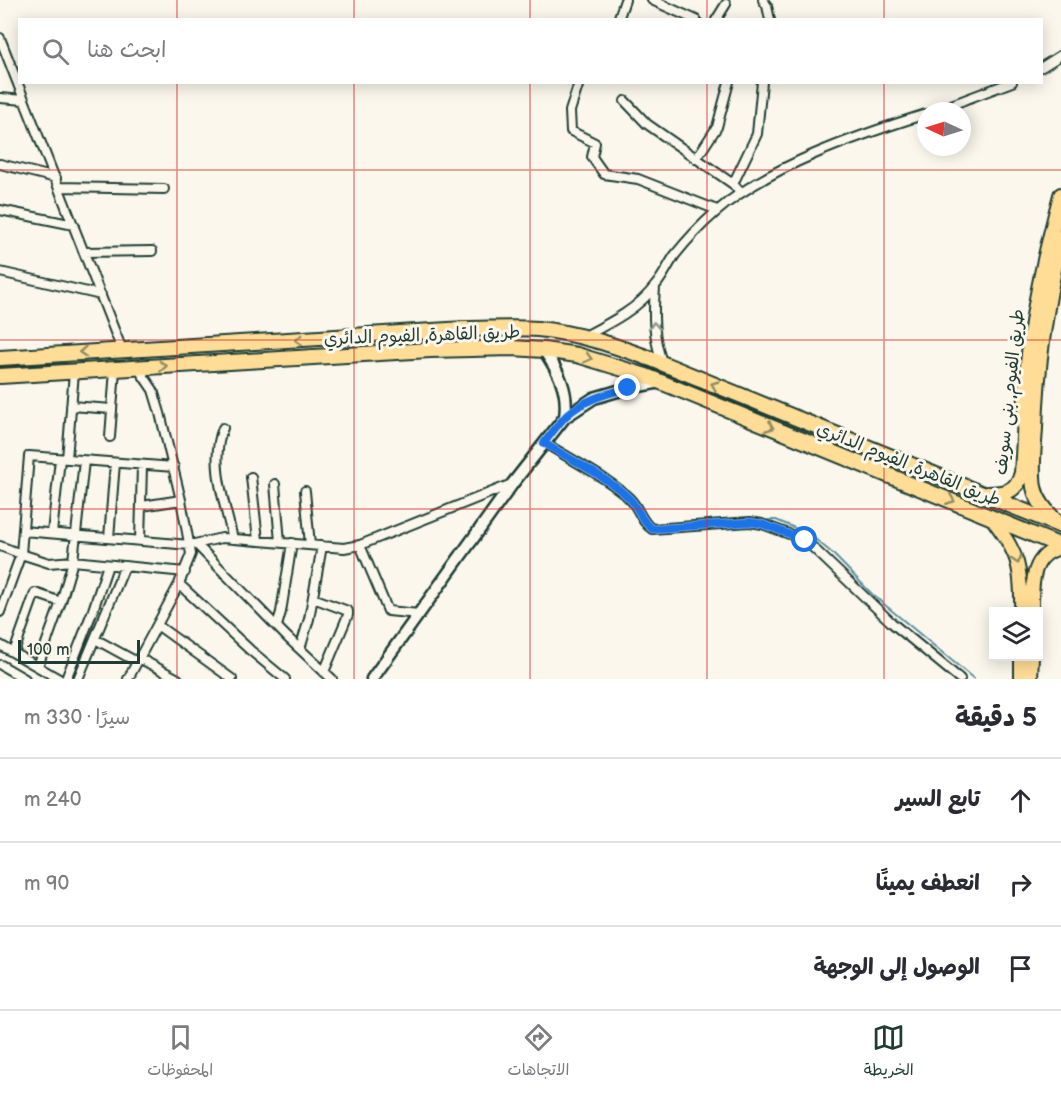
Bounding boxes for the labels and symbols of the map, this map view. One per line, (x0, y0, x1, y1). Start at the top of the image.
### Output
north arrow (917, 102, 971, 156)
street label: طريق الفيوم, بنى سويف (990, 308, 1032, 476)
street label: طريق القاهرة, الفيوم الدائري (323, 322, 521, 352)
one-way arrow (648, 322, 661, 331)
one-way arrow (294, 333, 303, 346)
one-way arrow (79, 346, 88, 359)
one-way arrow (582, 351, 593, 363)
one-way arrow (159, 360, 168, 373)
route end (614, 374, 640, 400)
one-way arrow (710, 380, 721, 392)
street label: طريق القاهرة, الفيوم الدائري (813, 418, 1004, 514)
one-way arrow (764, 420, 775, 432)
one-way arrow (944, 493, 955, 505)
route start (791, 526, 817, 552)
one-way arrow (1010, 554, 1022, 565)
scale bar (18, 637, 140, 664)

